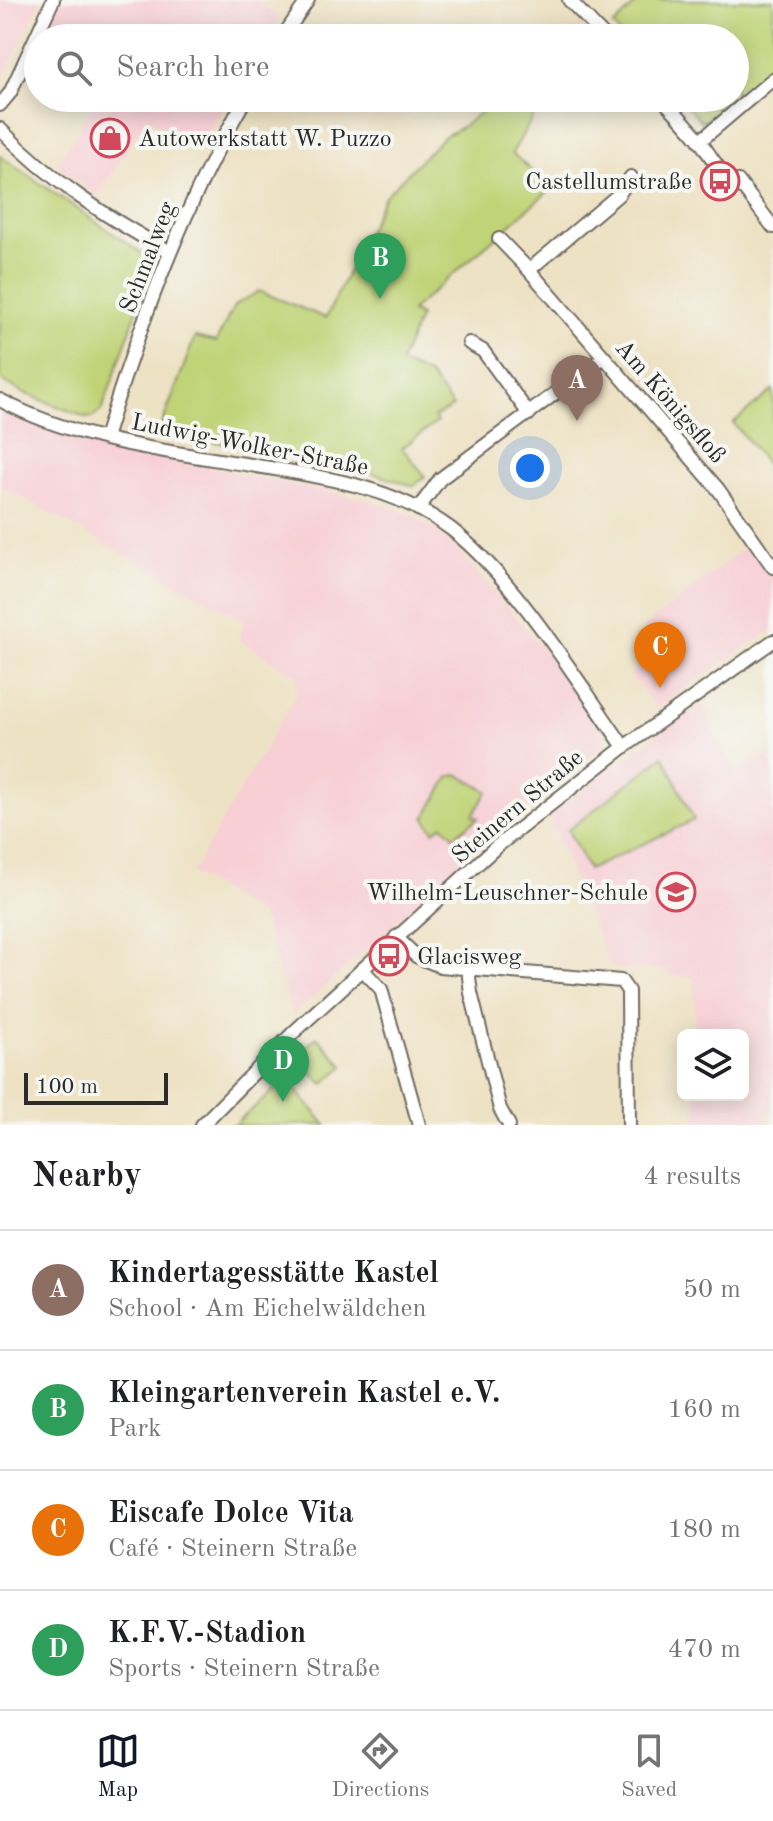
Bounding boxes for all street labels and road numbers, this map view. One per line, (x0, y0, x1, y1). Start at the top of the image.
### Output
street label: Schmalweg (117, 199, 181, 317)
street label: Am Königsfloß (610, 336, 729, 468)
street label: Ludwig-Wolker-Straße (129, 411, 370, 481)
street label: Steinern Straße (448, 746, 588, 869)

